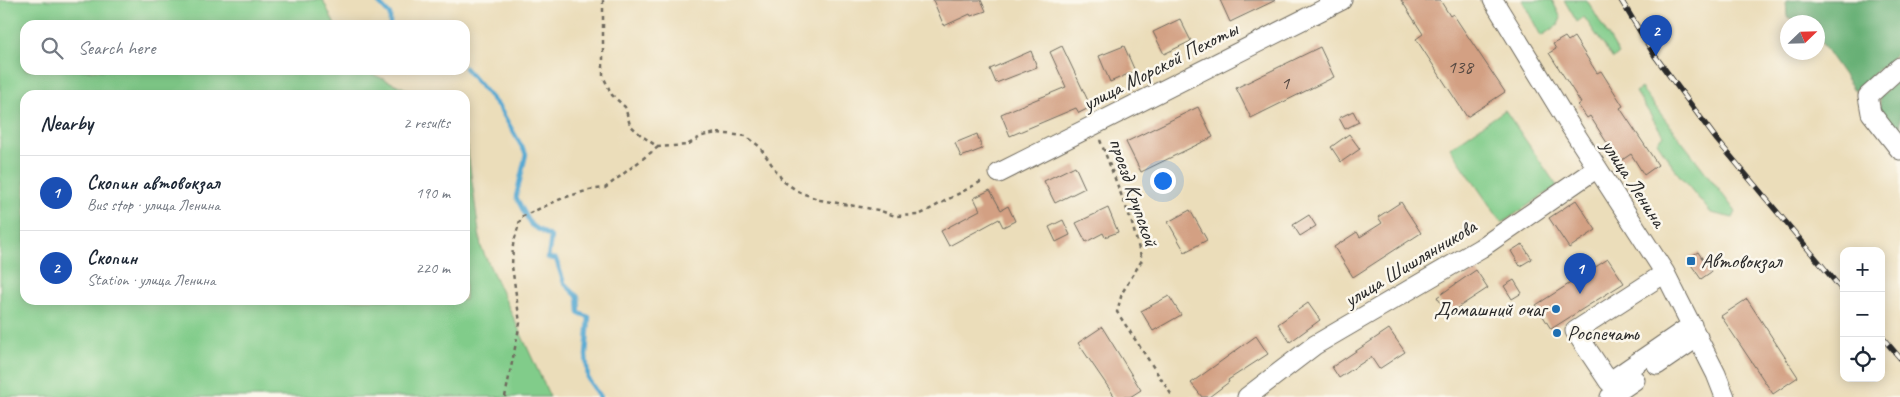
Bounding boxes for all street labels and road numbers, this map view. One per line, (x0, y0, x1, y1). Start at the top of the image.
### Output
street label: улица Морской Пехоты (1076, 15, 1243, 117)
street label: улица Ленина (1595, 132, 1673, 234)
street label: проезд Крупской (1103, 134, 1165, 251)
street label: улица Шишлянникова (1337, 212, 1482, 314)

